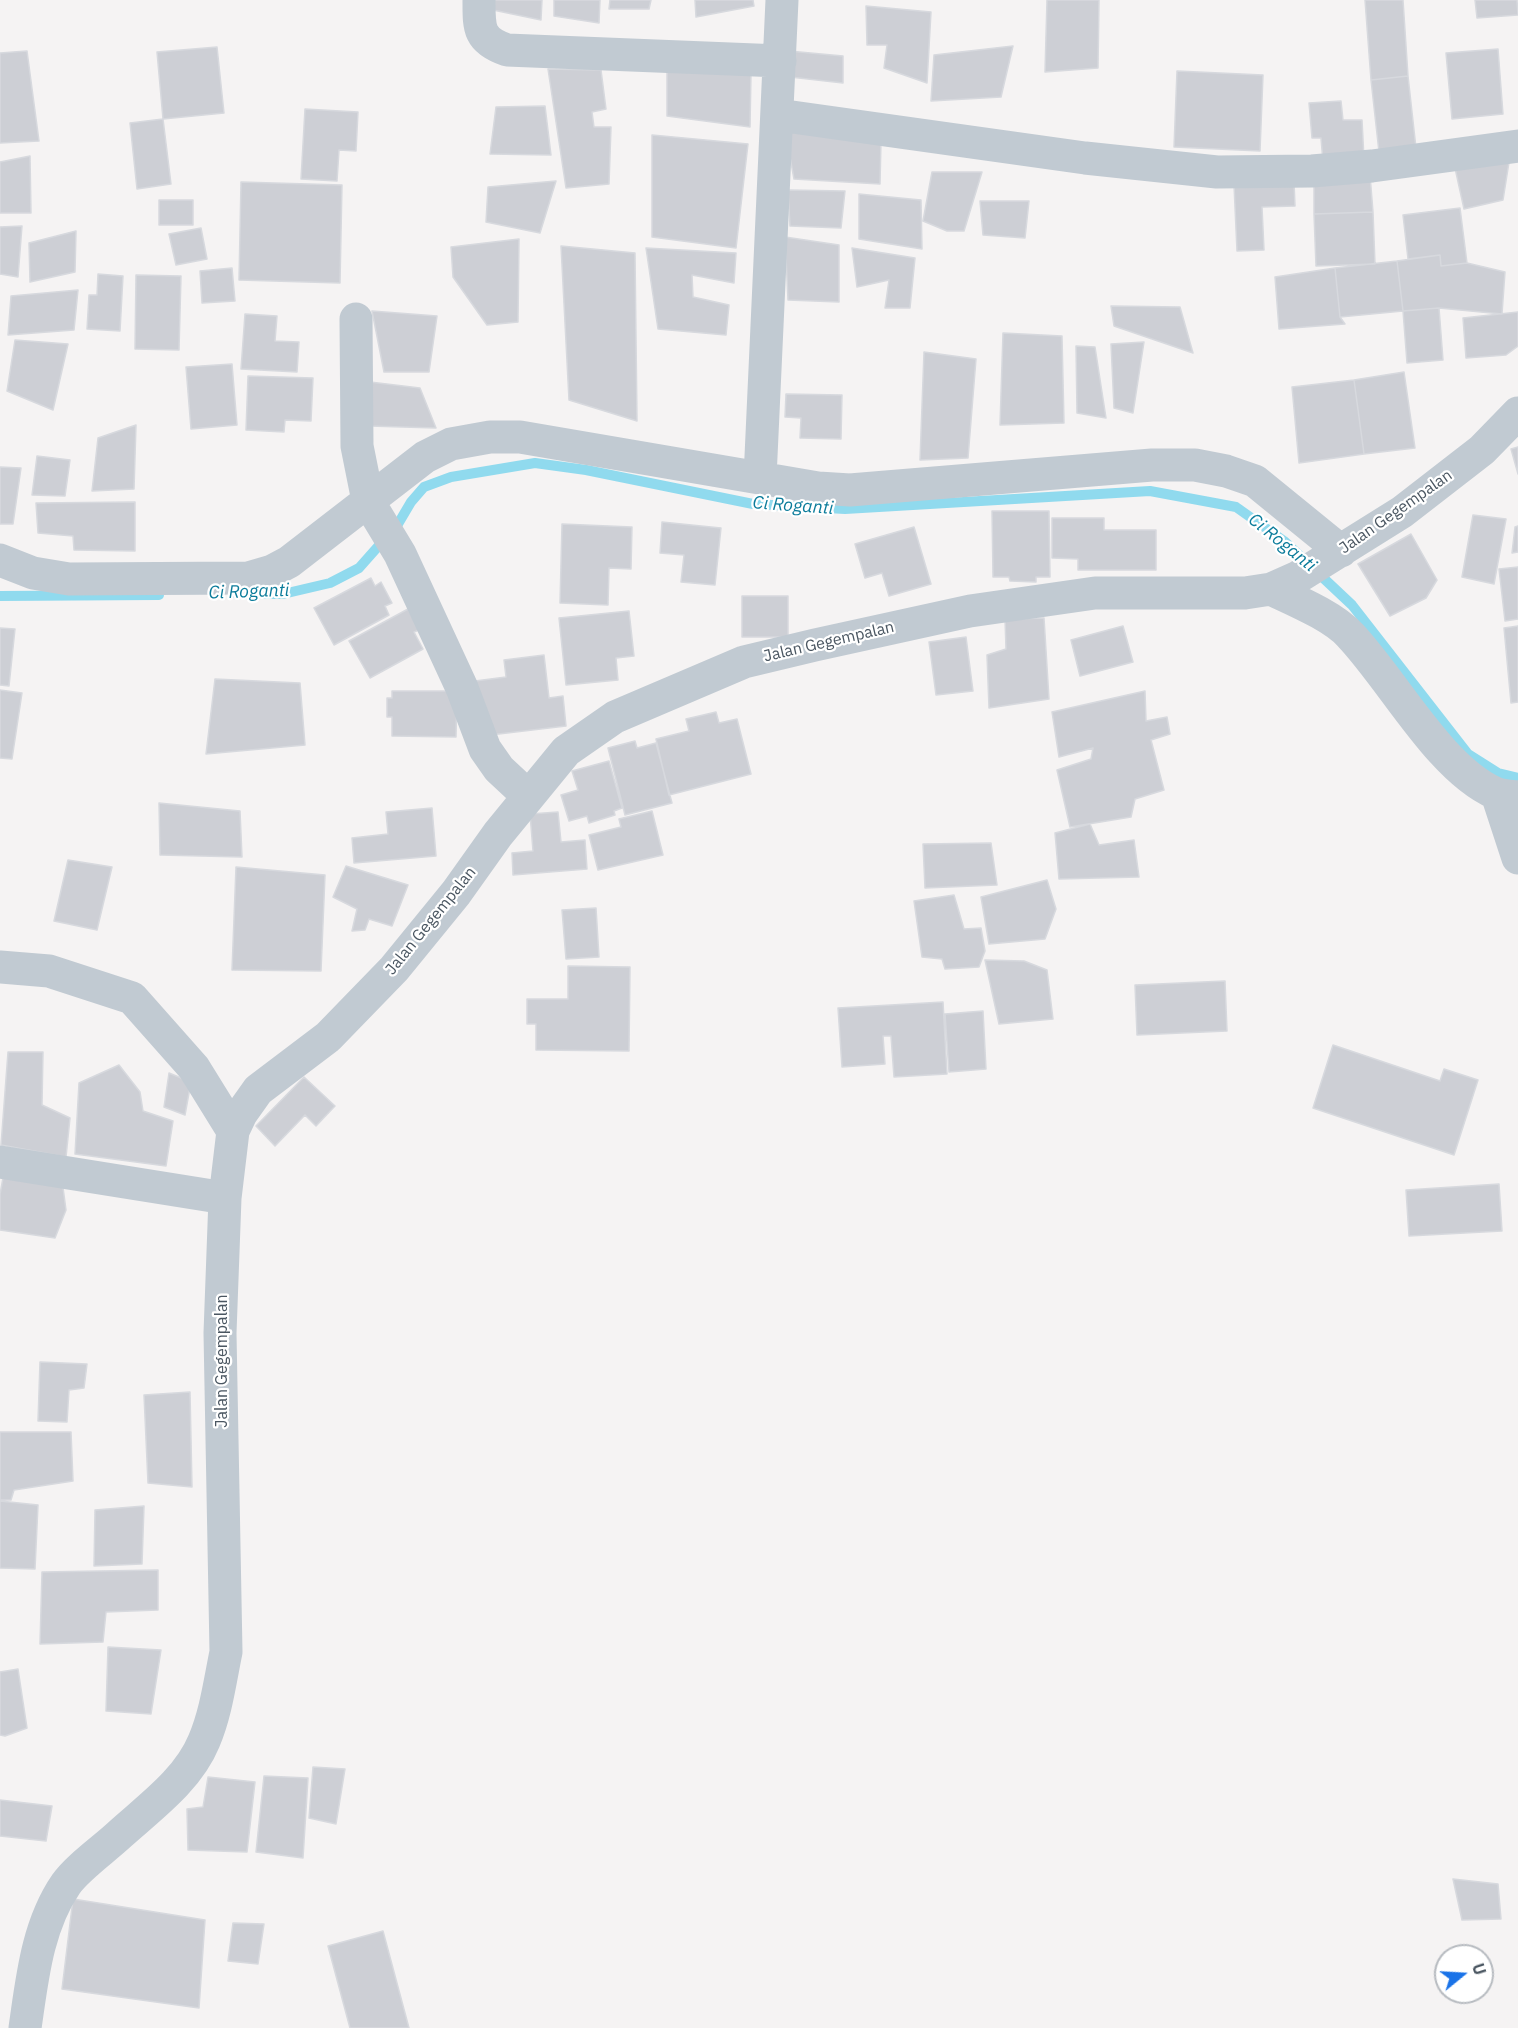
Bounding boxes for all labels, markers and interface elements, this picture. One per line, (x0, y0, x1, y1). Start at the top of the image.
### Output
street label: Jalan Gegempalan (1336, 466, 1456, 558)
water label: Ci Roganti (752, 492, 834, 520)
water label: Ci Roganti (1244, 509, 1320, 577)
water label: Ci Roganti (208, 580, 290, 604)
street label: Jalan Gegempalan (762, 618, 896, 666)
street label: Jalan Gegempalan (382, 863, 480, 979)
street label: Jalan Gegempalan (212, 1294, 232, 1428)
north arrow (1434, 1944, 1494, 2004)
text: U (1468, 1961, 1490, 1977)

